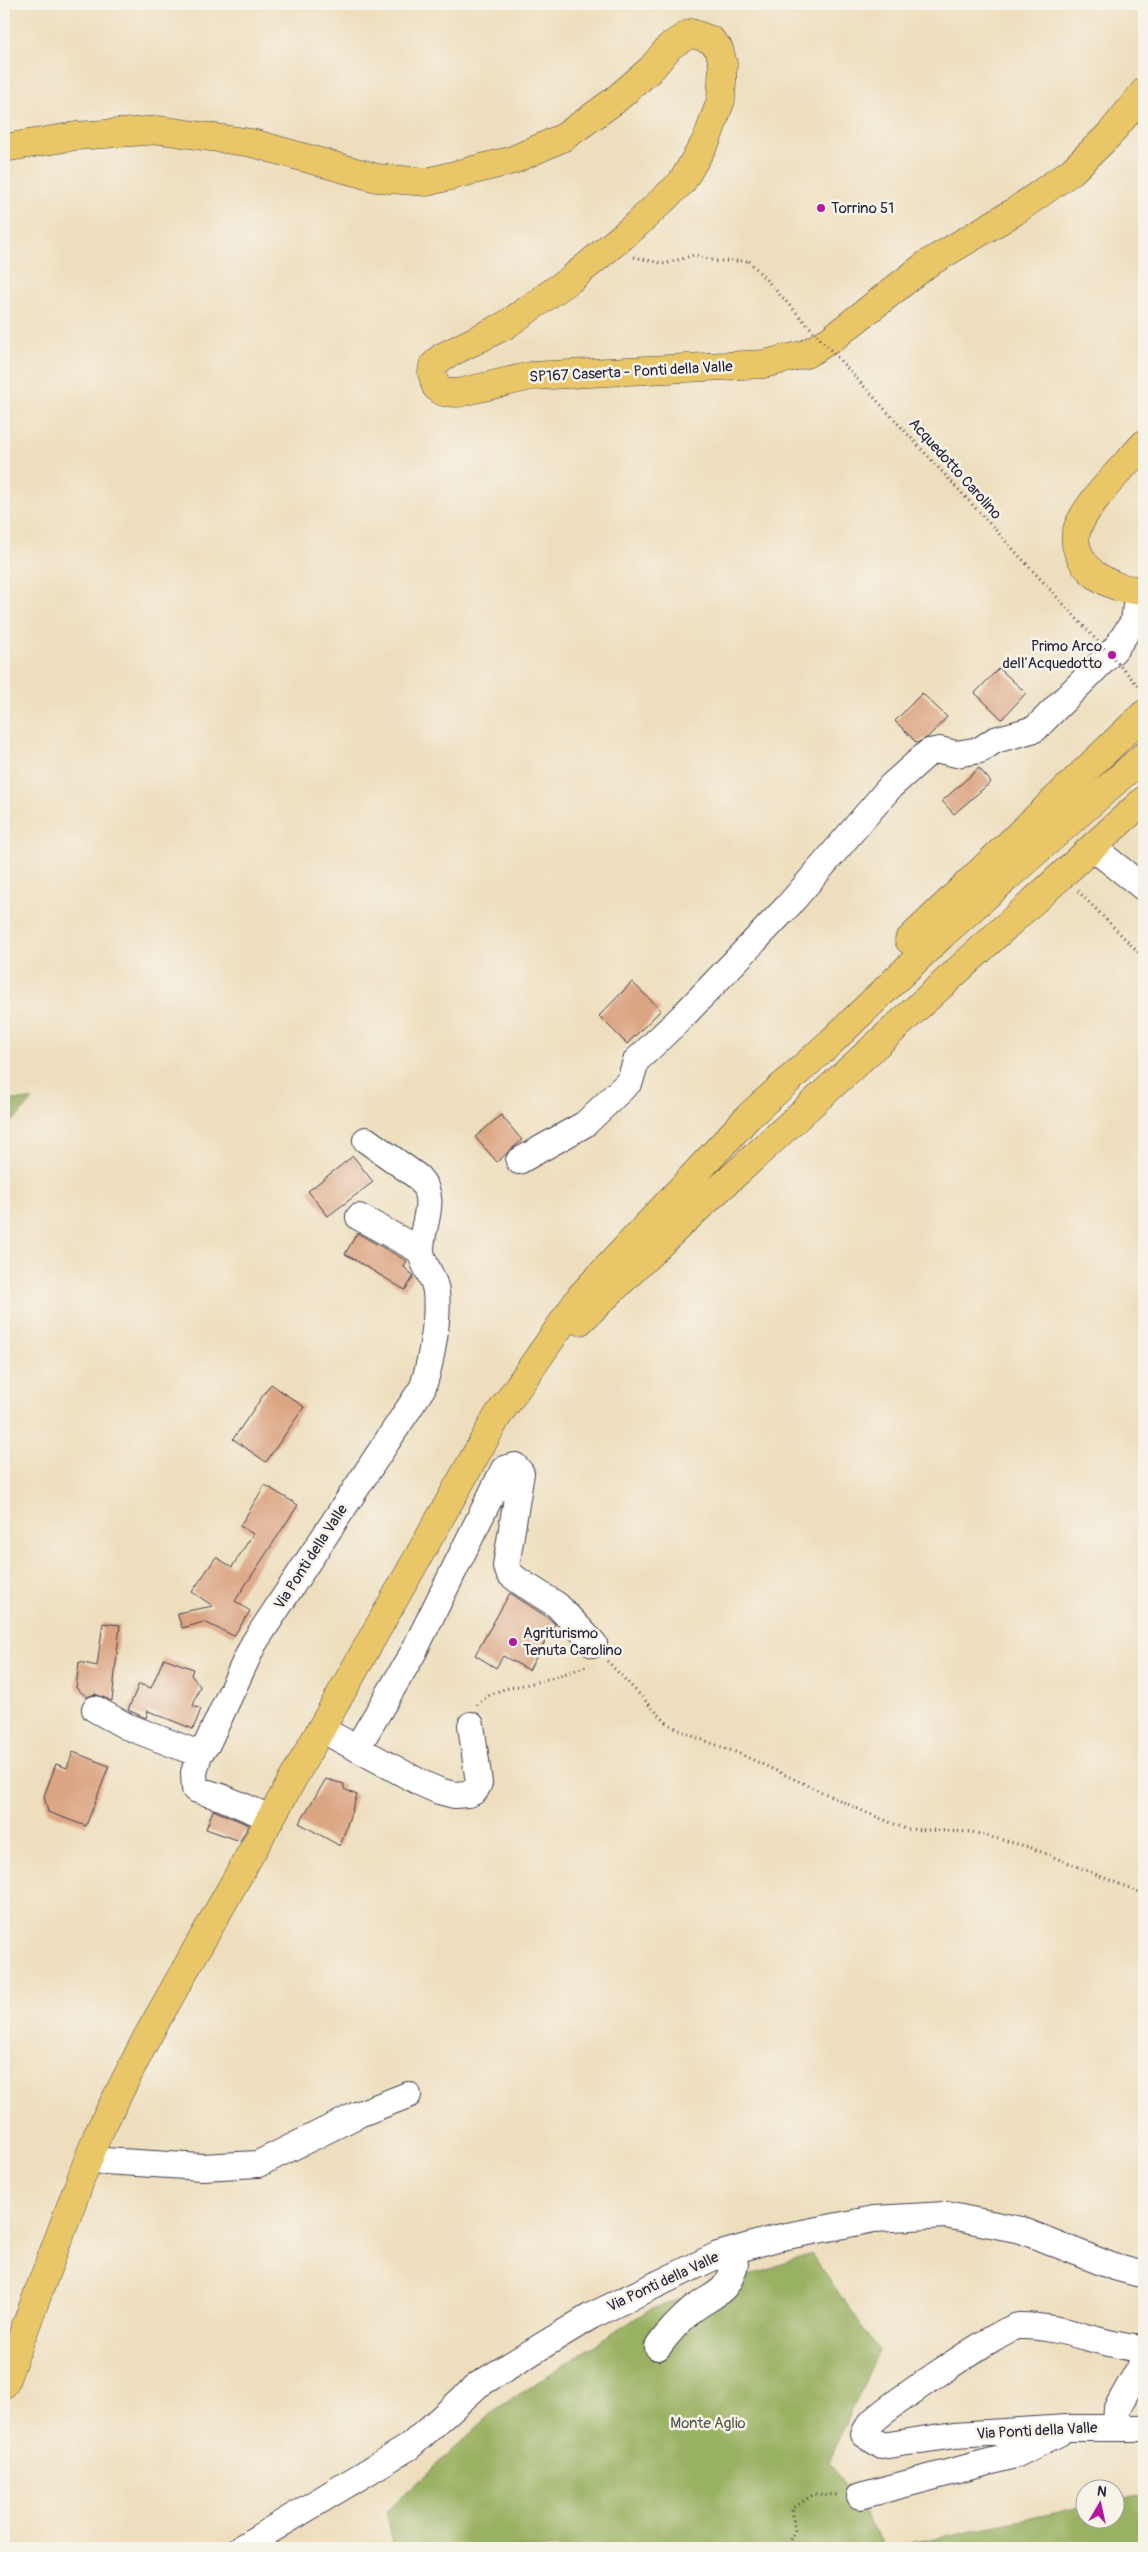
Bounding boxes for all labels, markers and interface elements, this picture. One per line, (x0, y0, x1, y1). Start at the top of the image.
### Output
place label: Torrino 51 (831, 199, 894, 218)
marker: Torrino 51 (815, 202, 827, 214)
street label: SP167 Caserta - Ponti della Valle (529, 357, 734, 387)
street label: Acquedotto Carolino (904, 414, 1006, 524)
place label: Primo Arco dell'Acquedotto (1002, 637, 1102, 673)
marker: Primo Arco dell'Acquedotto (1106, 649, 1118, 661)
street label: Via Ponti della Valle (270, 1501, 352, 1613)
place label: Agriturismo Tenuta Carolino (523, 1624, 622, 1660)
marker: Agriturismo Tenuta Carolino (507, 1636, 519, 1648)
street label: Via Ponti della Valle (604, 2248, 722, 2316)
park label: Monte Aglio (670, 2414, 746, 2433)
street label: Via Ponti della Valle (976, 2418, 1099, 2444)
north arrow (1076, 2480, 1126, 2530)
text: N (1096, 2483, 1108, 2501)

